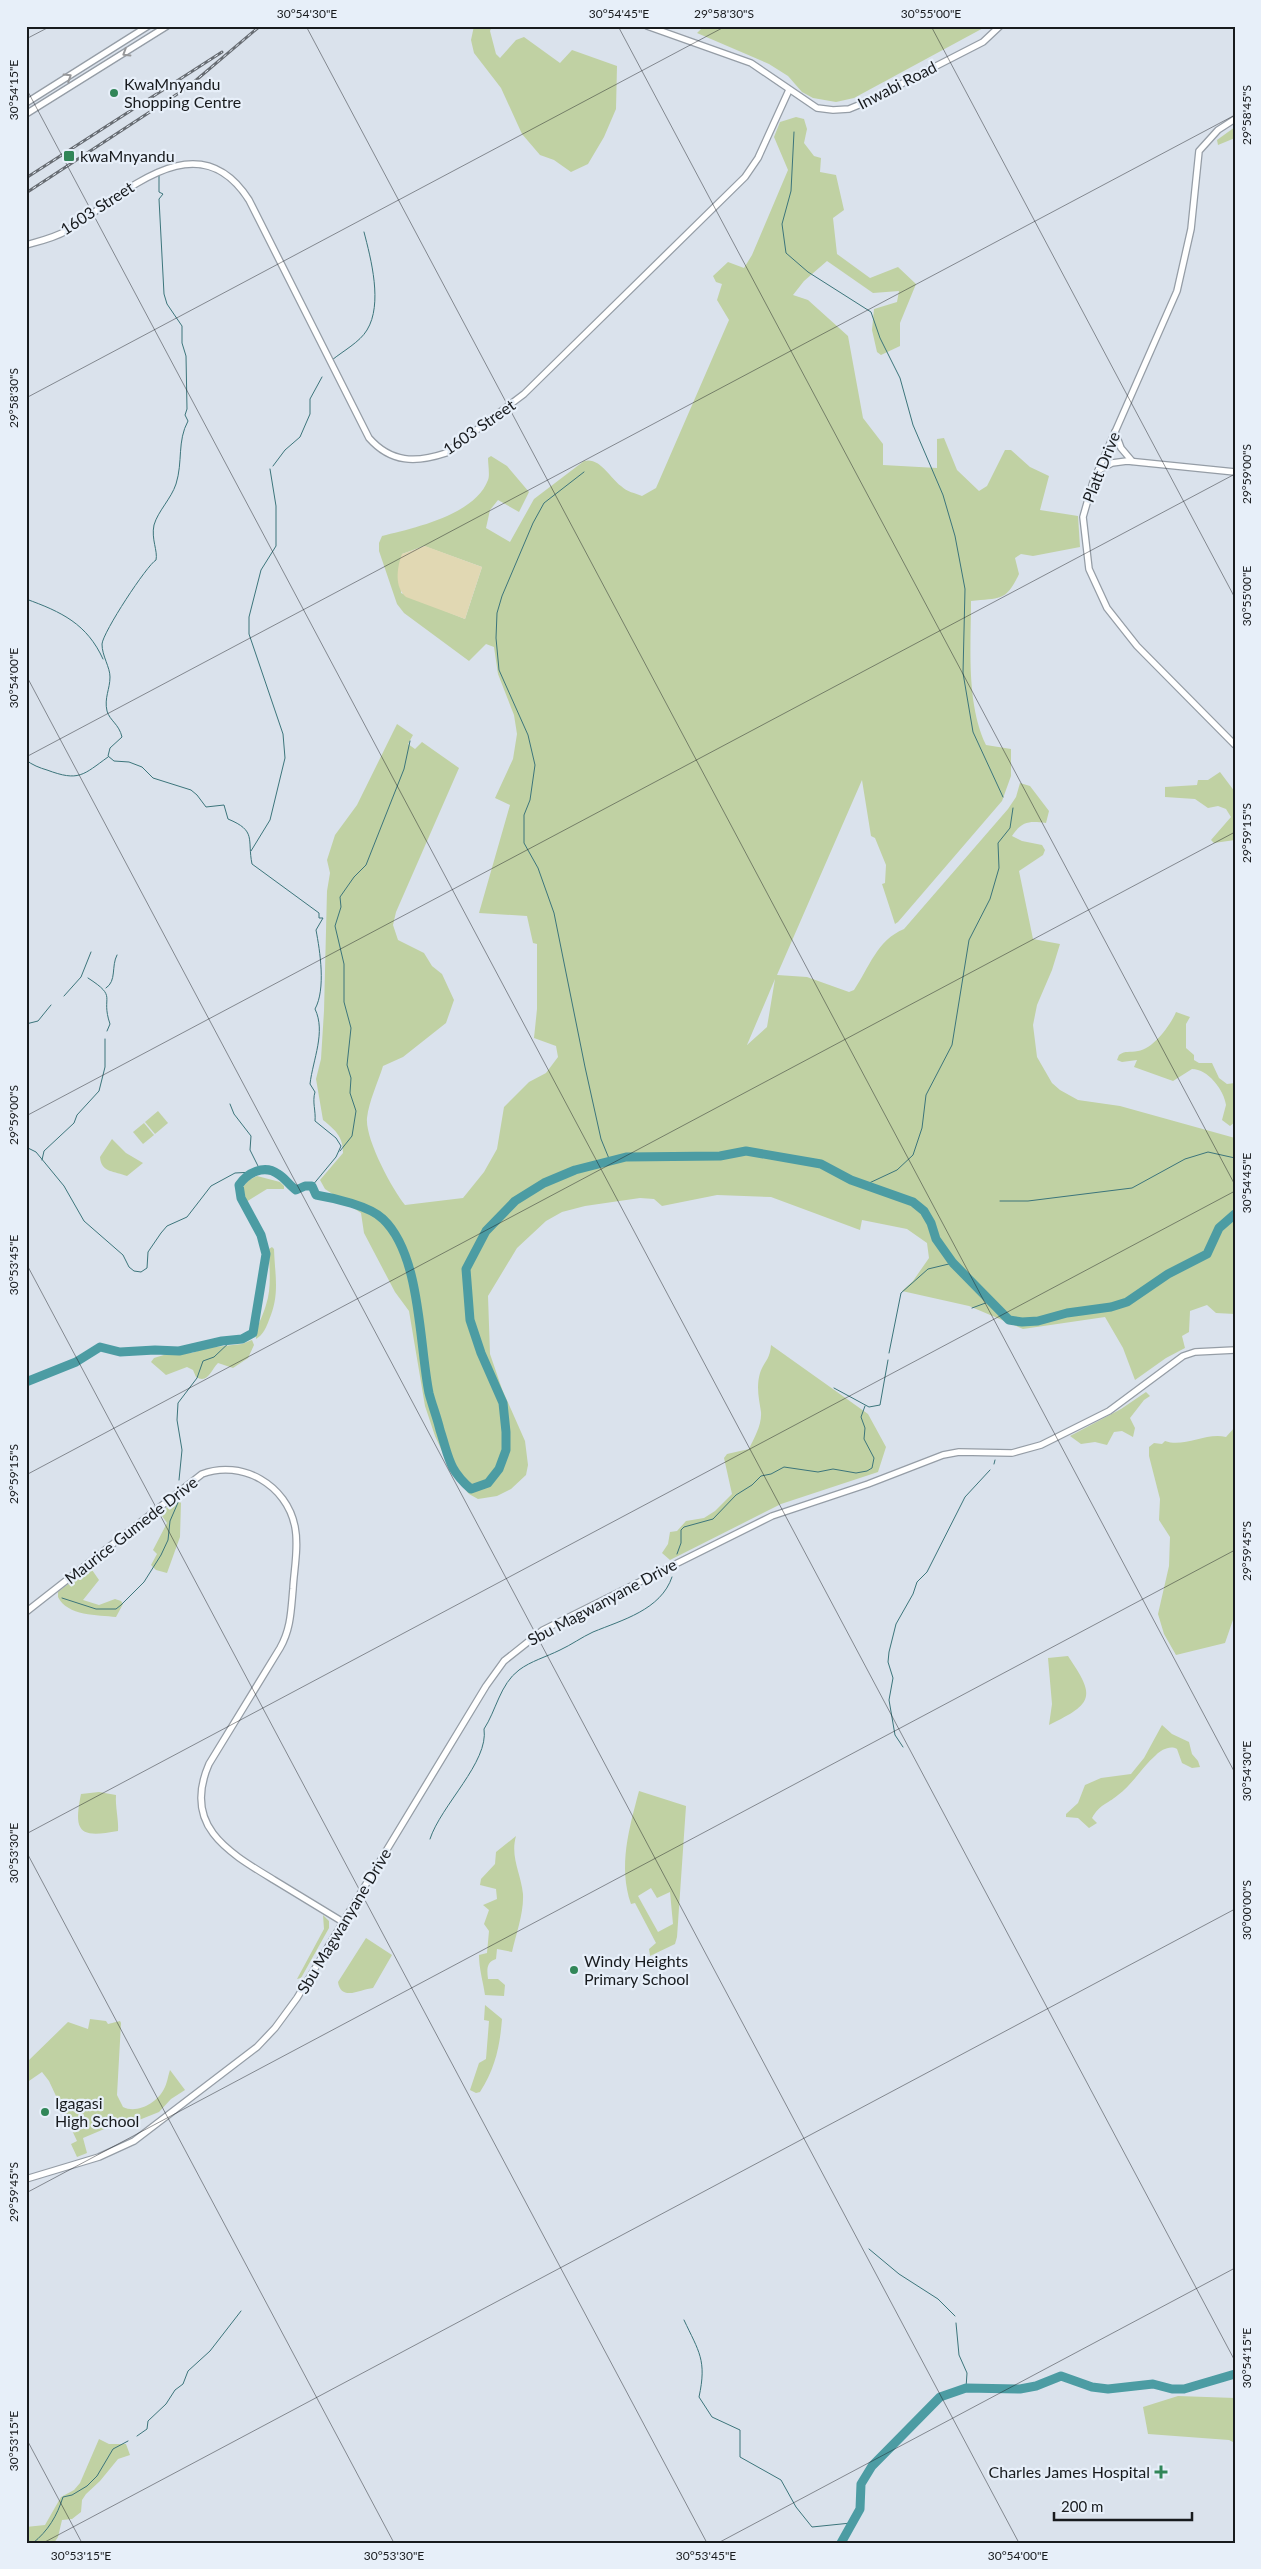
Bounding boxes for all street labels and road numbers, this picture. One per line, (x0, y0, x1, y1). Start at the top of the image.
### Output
street label: Inwabi Road (854, 57, 939, 113)
street label: 1603 Street (57, 177, 137, 238)
street label: 1603 Street (439, 395, 519, 458)
street label: Platt Drive (1078, 429, 1123, 505)
street label: Maurice Gumede Drive (61, 1472, 201, 1587)
street label: Sbu Magwanyane Drive (524, 1554, 680, 1649)
street label: Sbu Magwanyane Drive (293, 1845, 395, 1997)

